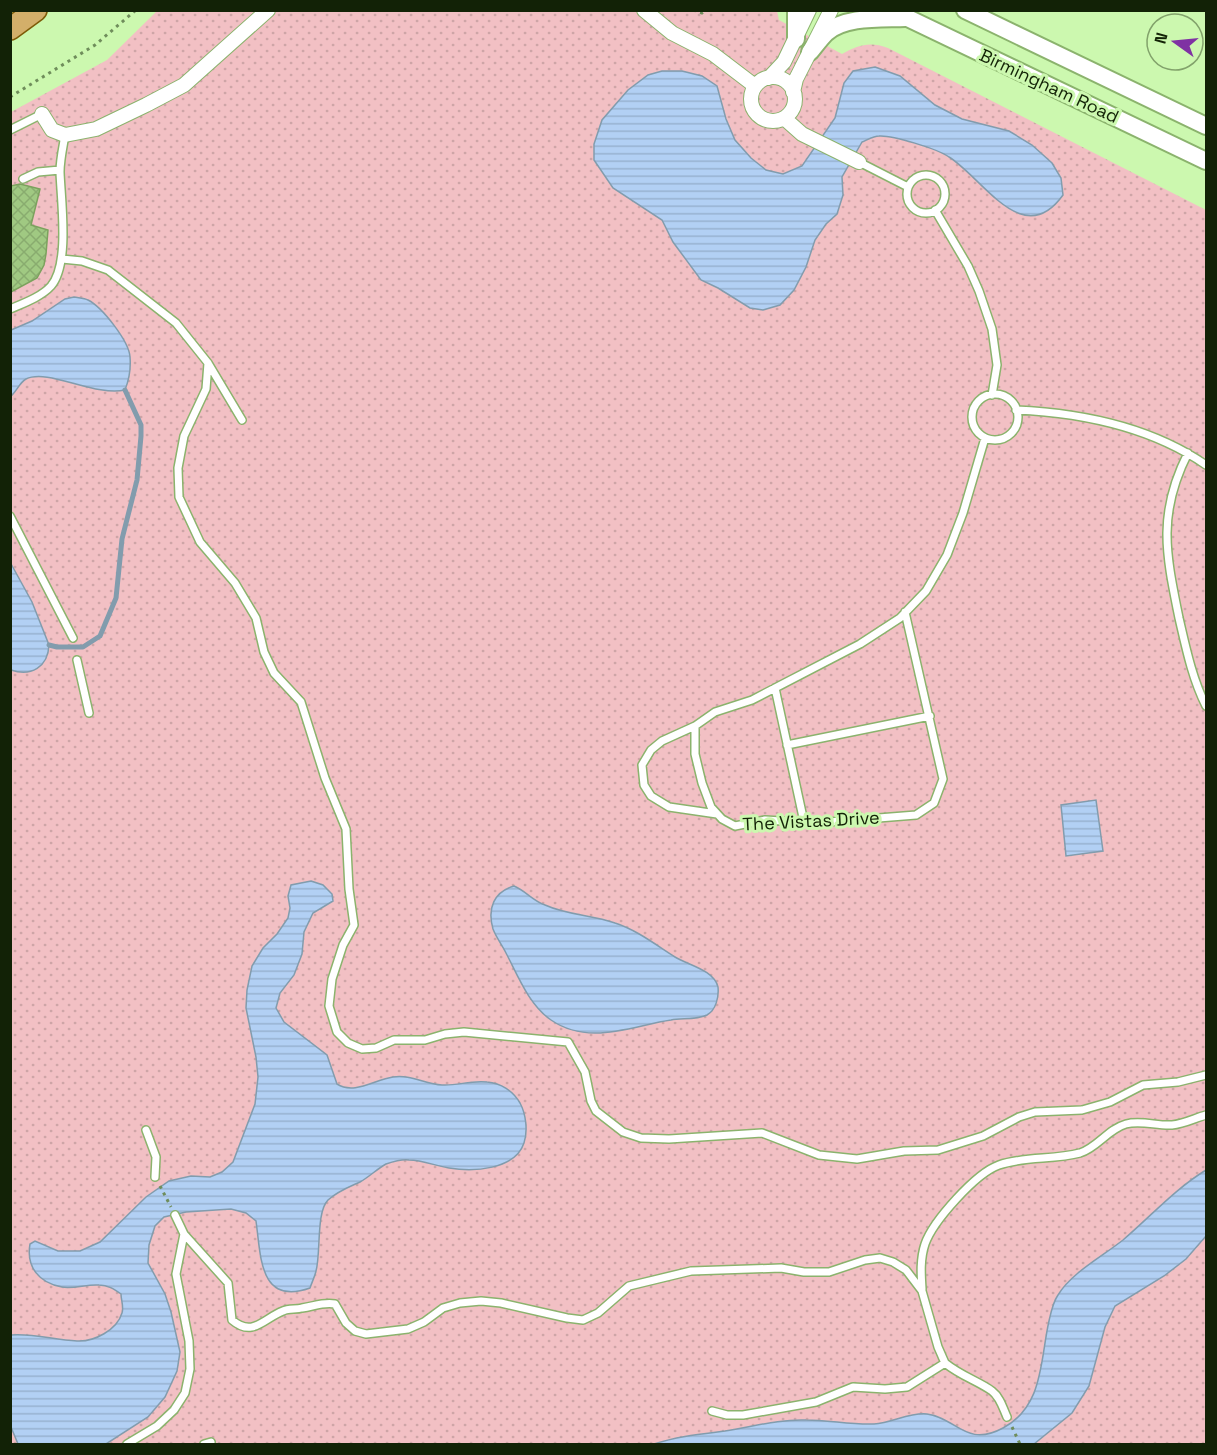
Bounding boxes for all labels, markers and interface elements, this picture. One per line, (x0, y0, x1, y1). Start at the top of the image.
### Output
north arrow (1145, 12, 1205, 72)
text: N (1149, 30, 1173, 46)
street label: Birmingham Road (976, 43, 1123, 128)
street label: The Vistas Drive (742, 805, 880, 836)

